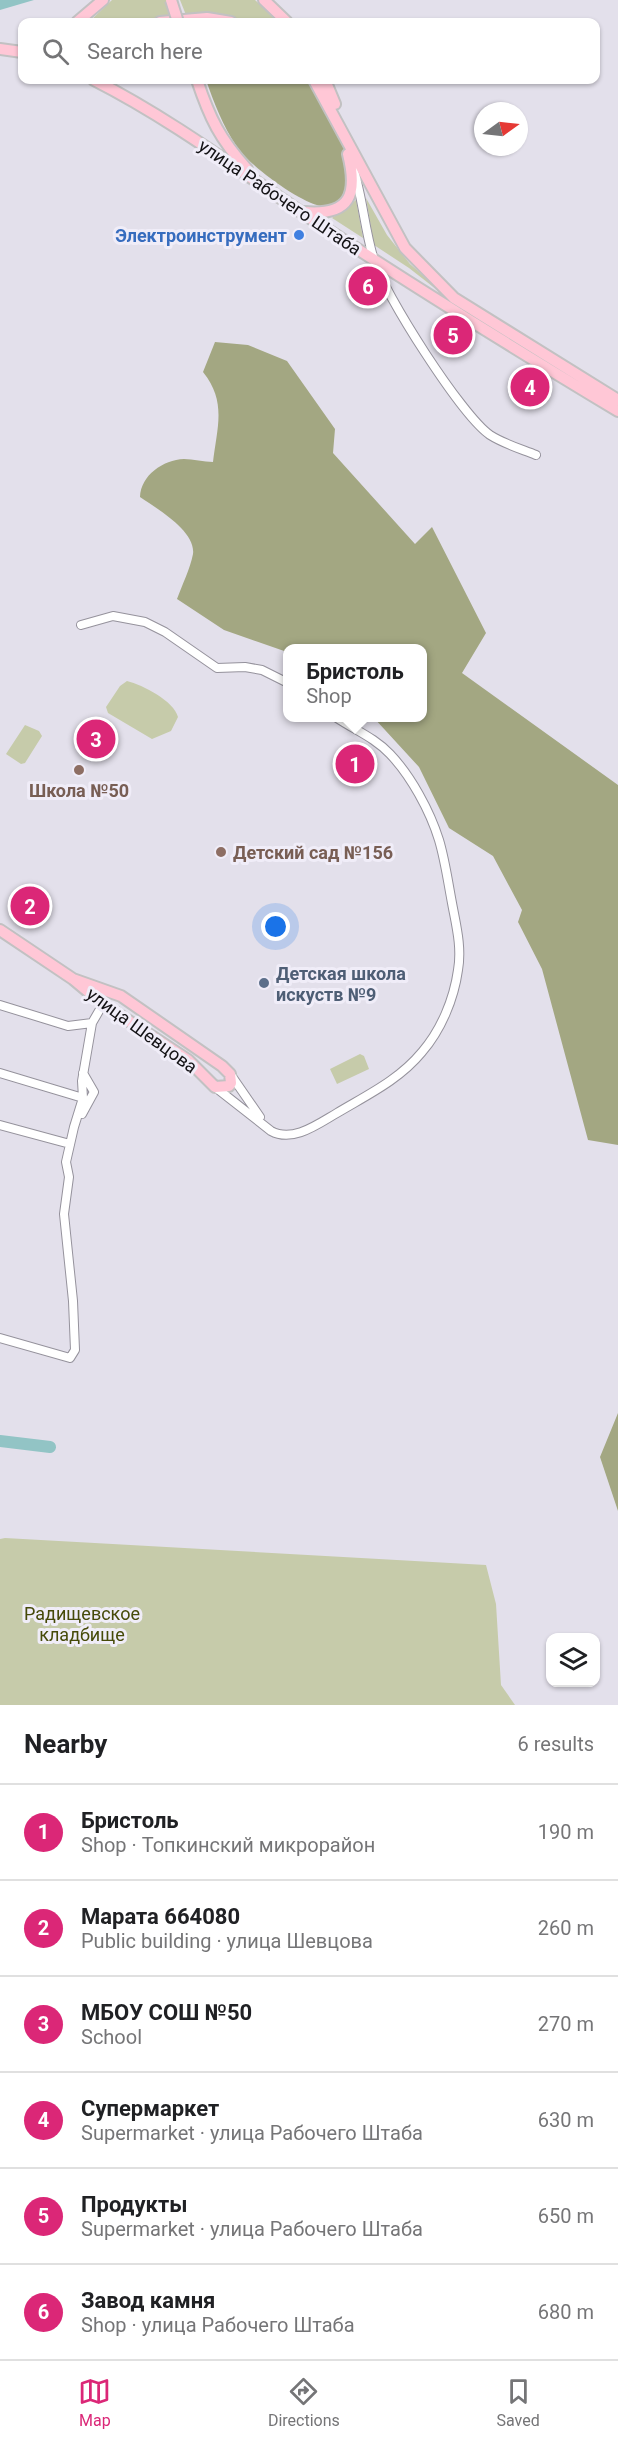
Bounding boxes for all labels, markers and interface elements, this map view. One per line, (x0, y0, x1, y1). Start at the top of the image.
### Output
search box (18, 18, 600, 84)
icon: search (39, 35, 72, 68)
text: Search here (87, 39, 203, 64)
north arrow (474, 102, 528, 156)
street label: улица Рабочего Штаба (195, 135, 365, 259)
place label: Электроинструмент (115, 225, 287, 246)
marker: Электроинструмент (292, 228, 306, 242)
pin: 6 (348, 264, 388, 308)
pin: 5 (434, 312, 472, 358)
pin: 4 (510, 364, 550, 410)
popup (283, 644, 427, 722)
text: Бристоль (306, 659, 404, 684)
text: Shop (306, 684, 352, 708)
pin: 3 (76, 716, 116, 762)
pin: 1 (336, 742, 374, 786)
marker: Школа №50 (72, 763, 86, 777)
place label: Школа №50 (29, 780, 129, 801)
place label: Детский сад №156 (233, 842, 393, 863)
marker: Детский сад №156 (214, 845, 228, 859)
pin: 2 (10, 884, 50, 928)
your location (261, 912, 290, 941)
place label: Детская школа искуств №9 (276, 963, 406, 1005)
marker: Детская школа искуств №9 (257, 976, 271, 990)
street label: улица Шевцова (83, 983, 201, 1077)
park label: Радищевское кладбище (24, 1603, 140, 1645)
map controls (546, 1633, 600, 1687)
button: layers (546, 1633, 600, 1687)
text: Nearby (24, 1729, 107, 1759)
text: 6 results (518, 1732, 594, 1756)
text: Бристоль (81, 1808, 179, 1833)
text: 1 (38, 1820, 49, 1844)
text: 190 m (538, 1820, 594, 1844)
text: Shop · Топкинский микрорайон (81, 1833, 375, 1857)
text: Марата 664080 (81, 1904, 240, 1929)
text: 2 (38, 1916, 49, 1940)
text: 260 m (538, 1916, 594, 1940)
text: Public building · улица Шевцова (81, 1929, 373, 1953)
text: МБОУ СОШ №50 (81, 2000, 252, 2025)
text: 3 (38, 2012, 49, 2036)
text: 270 m (538, 2012, 594, 2036)
text: School (81, 2025, 142, 2049)
text: Супермаркет (81, 2096, 219, 2121)
text: 4 (38, 2108, 49, 2132)
text: 630 m (538, 2108, 594, 2132)
text: Supermarket · улица Рабочего Штаба (81, 2121, 423, 2145)
text: Продукты (81, 2192, 187, 2217)
text: 5 (38, 2204, 49, 2228)
text: 650 m (538, 2204, 594, 2228)
text: Supermarket · улица Рабочего Штаба (81, 2217, 423, 2241)
text: Завод камня (81, 2288, 215, 2313)
text: 6 (38, 2300, 49, 2324)
text: 680 m (538, 2300, 594, 2324)
text: Shop · улица Рабочего Штаба (81, 2313, 355, 2337)
tab: Map (78, 2375, 111, 2430)
tab: Directions (268, 2375, 340, 2430)
tab: Saved (496, 2375, 540, 2430)

